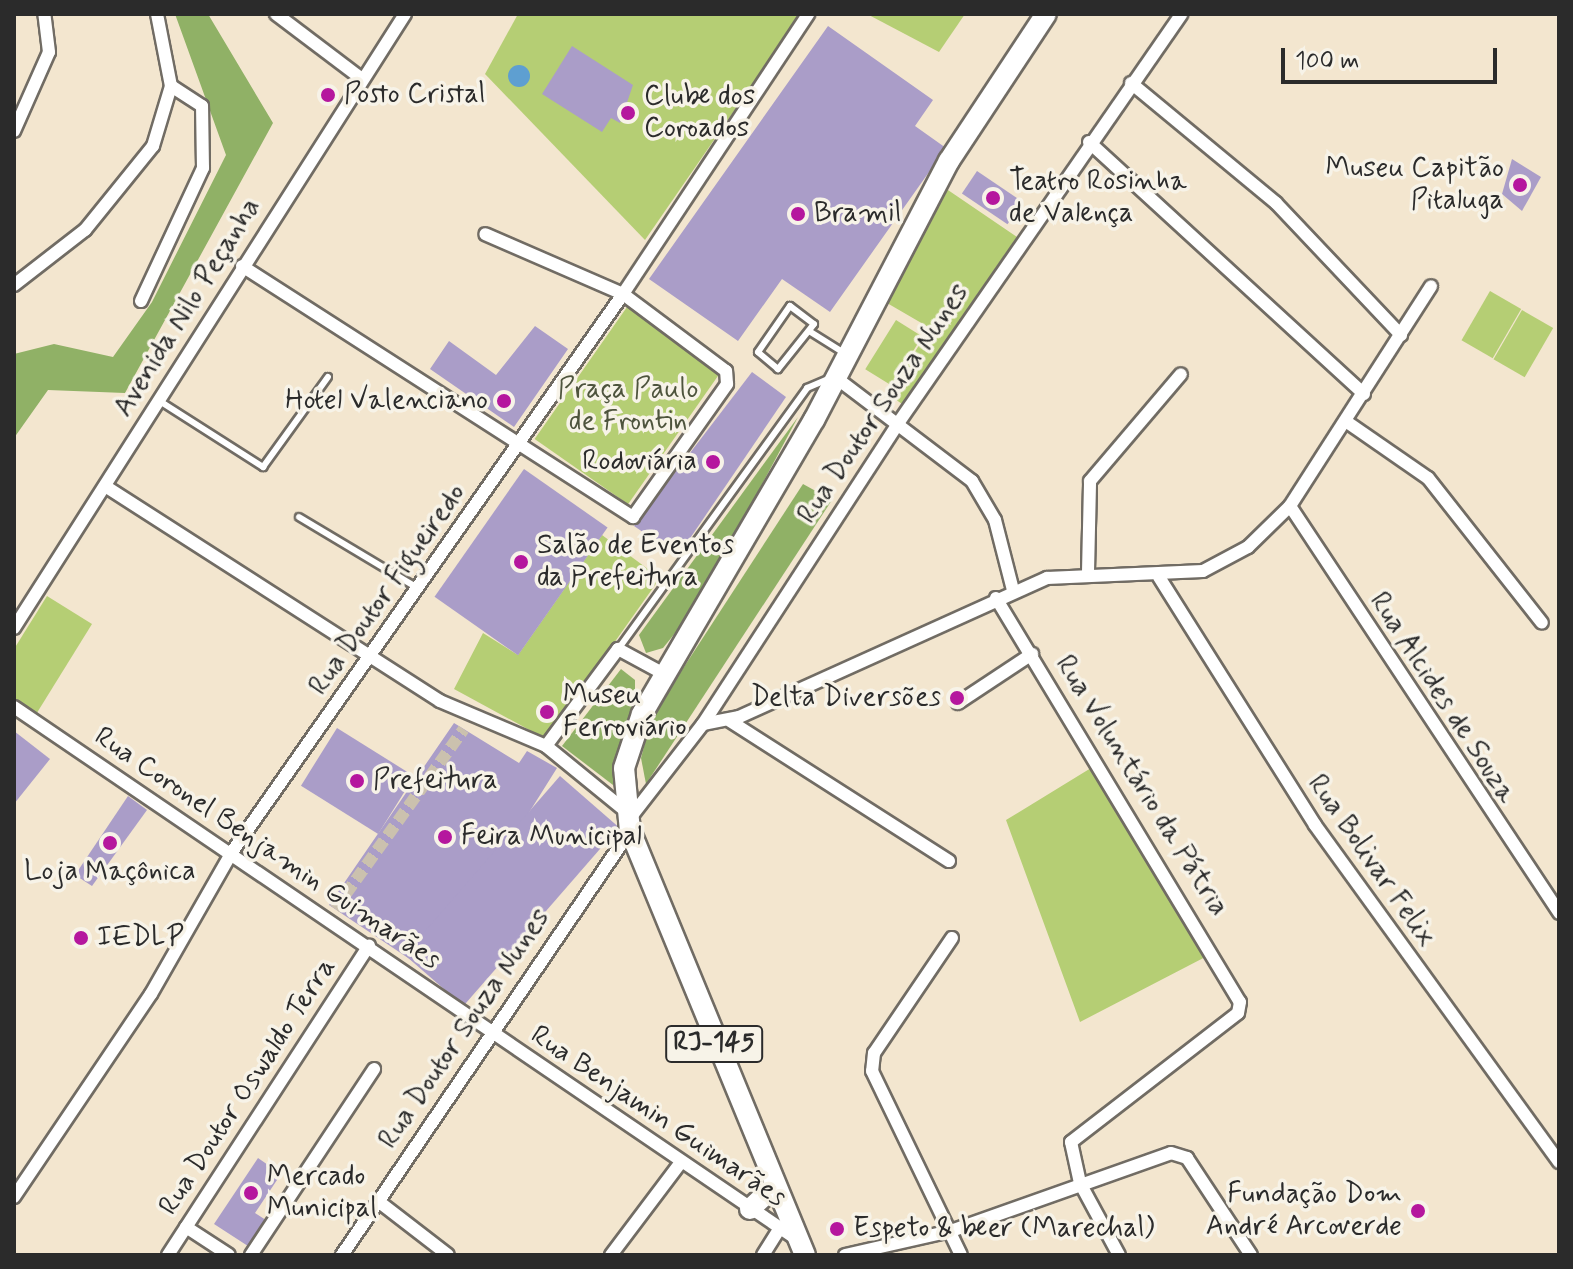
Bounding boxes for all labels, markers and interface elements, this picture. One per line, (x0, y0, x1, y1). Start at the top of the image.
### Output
scale bar (1285, 32, 1501, 82)
text: 100 m (1295, 46, 1359, 77)
place label: Posto Cristal (344, 78, 485, 112)
place label: Clube dos Coroados (644, 80, 755, 146)
marker: Posto Cristal (319, 86, 337, 104)
marker: Clube dos Coroados (619, 104, 637, 122)
place label: Museu Capitão Pitaluga (1326, 152, 1504, 218)
place label: Teatro Rosinha de Valença (1009, 165, 1187, 231)
marker: Museu Capitão Pitaluga (1511, 176, 1529, 194)
marker: Teatro Rosinha de Valença (984, 189, 1002, 207)
street label: Avenida Nilo Peçanha (108, 194, 268, 422)
place label: Bramil (814, 197, 902, 231)
marker: Bramil (789, 205, 807, 223)
street label: Rua Doutor Souza Nunes (792, 279, 976, 529)
park label: Praça Paulo de Frontin (561, 373, 695, 439)
place label: Hotel Valenciano (291, 384, 488, 418)
marker: Hotel Valenciano (495, 392, 513, 410)
place label: Rodoviária (582, 445, 697, 479)
marker: Rodoviária (704, 453, 722, 471)
street label: Rua Doutor Figueiredo (304, 480, 472, 700)
place label: Salão de Eventos da Prefeitura (537, 529, 734, 595)
marker: Salão de Eventos da Prefeitura (512, 553, 530, 571)
street label: Rua Alcides de Souza (1361, 586, 1523, 810)
street label: Rua Voluntário da Pátria (1048, 652, 1234, 920)
place label: Museu Ferroviário (563, 679, 687, 745)
place label: Delta Diversões (752, 681, 941, 715)
marker: Delta Diversões (948, 689, 966, 707)
marker: Museu Ferroviário (538, 703, 556, 721)
street label: Rua Coronel Benjamin Guimarães (91, 722, 443, 976)
place label: Prefeitura (373, 764, 498, 798)
street label: Rua Bolivar Felix (1299, 768, 1443, 954)
marker: Prefeitura (348, 772, 366, 790)
place label: Feira Municipal (461, 820, 639, 854)
marker: Feira Municipal (436, 828, 454, 846)
marker: Loja Maçônica (101, 834, 119, 852)
place label: Loja Maçônica (25, 855, 195, 889)
street label: Rua Doutor Souza Nunes (373, 904, 557, 1154)
place label: IEDLP (97, 921, 184, 955)
marker: IEDLP (72, 929, 90, 947)
street label: Rua Doutor Oswaldo Terra (154, 955, 342, 1219)
street label: Rua Benjamin Guimarães (522, 1017, 794, 1217)
road number: RJ-145 (664, 1022, 764, 1066)
place label: Mercado Municipal (267, 1160, 377, 1226)
place label: Fundação Dom André Arcoverde (1206, 1178, 1402, 1244)
marker: Mercado Municipal (242, 1184, 260, 1202)
marker: Fundação Dom André Arcoverde (1409, 1202, 1427, 1220)
place label: Espeto & beer (Marechal) (853, 1212, 1154, 1246)
marker: Espeto & beer (Marechal) (828, 1220, 846, 1238)

